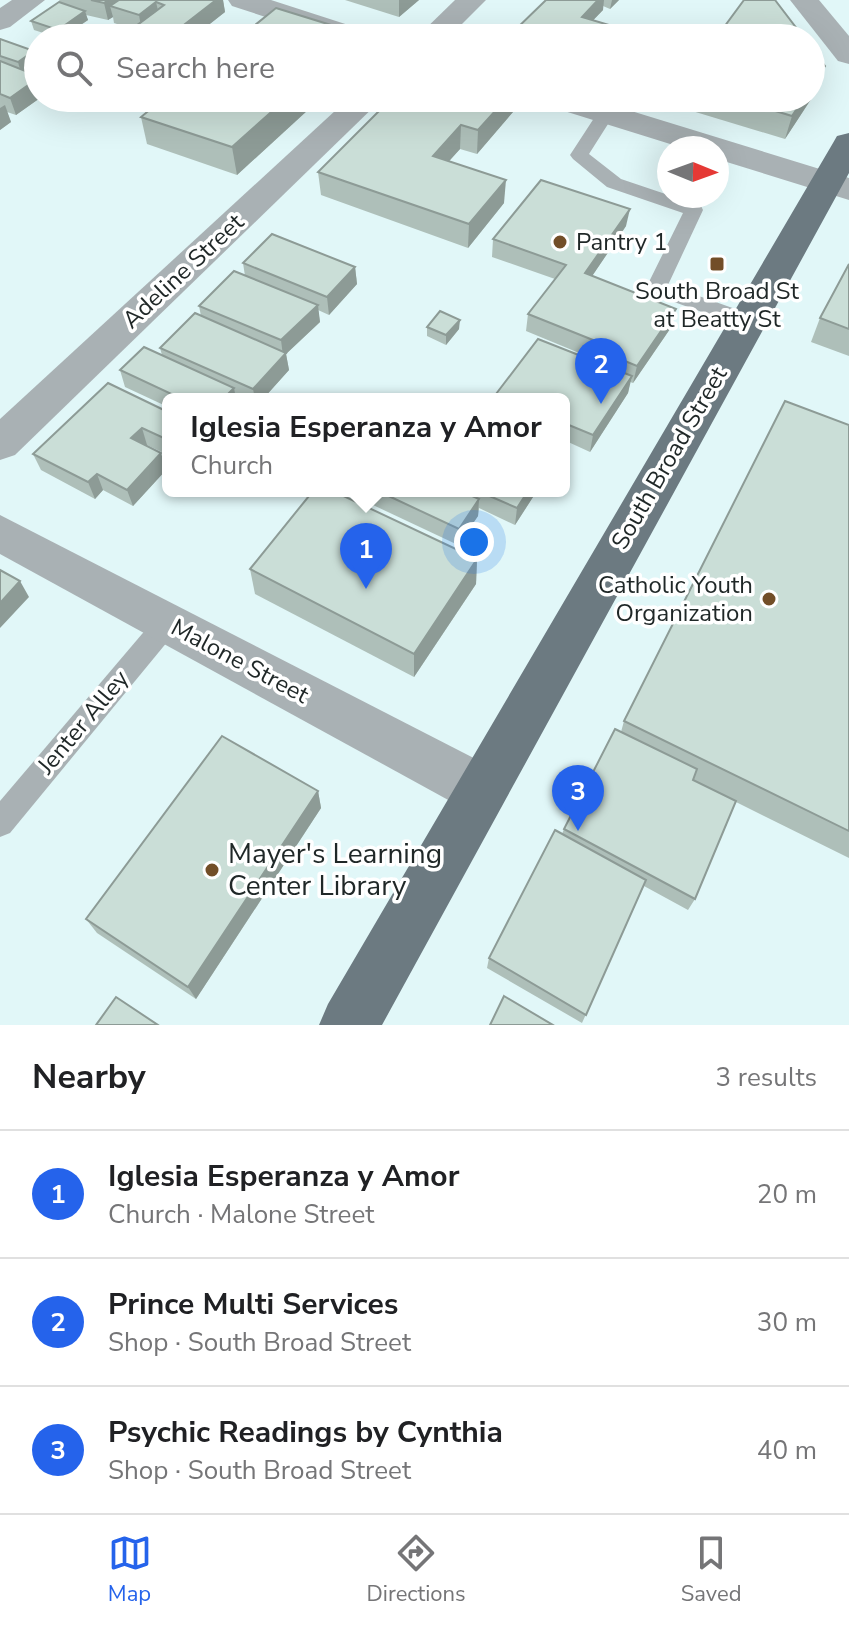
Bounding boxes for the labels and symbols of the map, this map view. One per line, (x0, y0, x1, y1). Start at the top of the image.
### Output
north arrow (657, 136, 729, 208)
street label: Adeline Street (115, 206, 251, 336)
place label: Pantry 1 (576, 226, 668, 258)
marker: Pantry 1 (551, 233, 569, 251)
marker: South Broad St at Beatty St (708, 255, 726, 273)
place label: South Broad St at Beatty St (635, 275, 799, 335)
pin: 2 (575, 338, 627, 404)
street label: South Broad Street (604, 360, 735, 555)
your location (454, 522, 494, 562)
pin: 1 (340, 523, 392, 589)
place label: Catholic Youth Organization (598, 569, 753, 629)
marker: Catholic Youth Organization (760, 590, 778, 608)
street label: Malone Street (166, 611, 315, 711)
street label: Jenter Alley (29, 663, 136, 782)
pin: 3 (552, 765, 604, 831)
place label: Mayer's Learning Center Library (228, 835, 442, 905)
marker: Mayer's Learning Center Library (203, 861, 221, 879)

